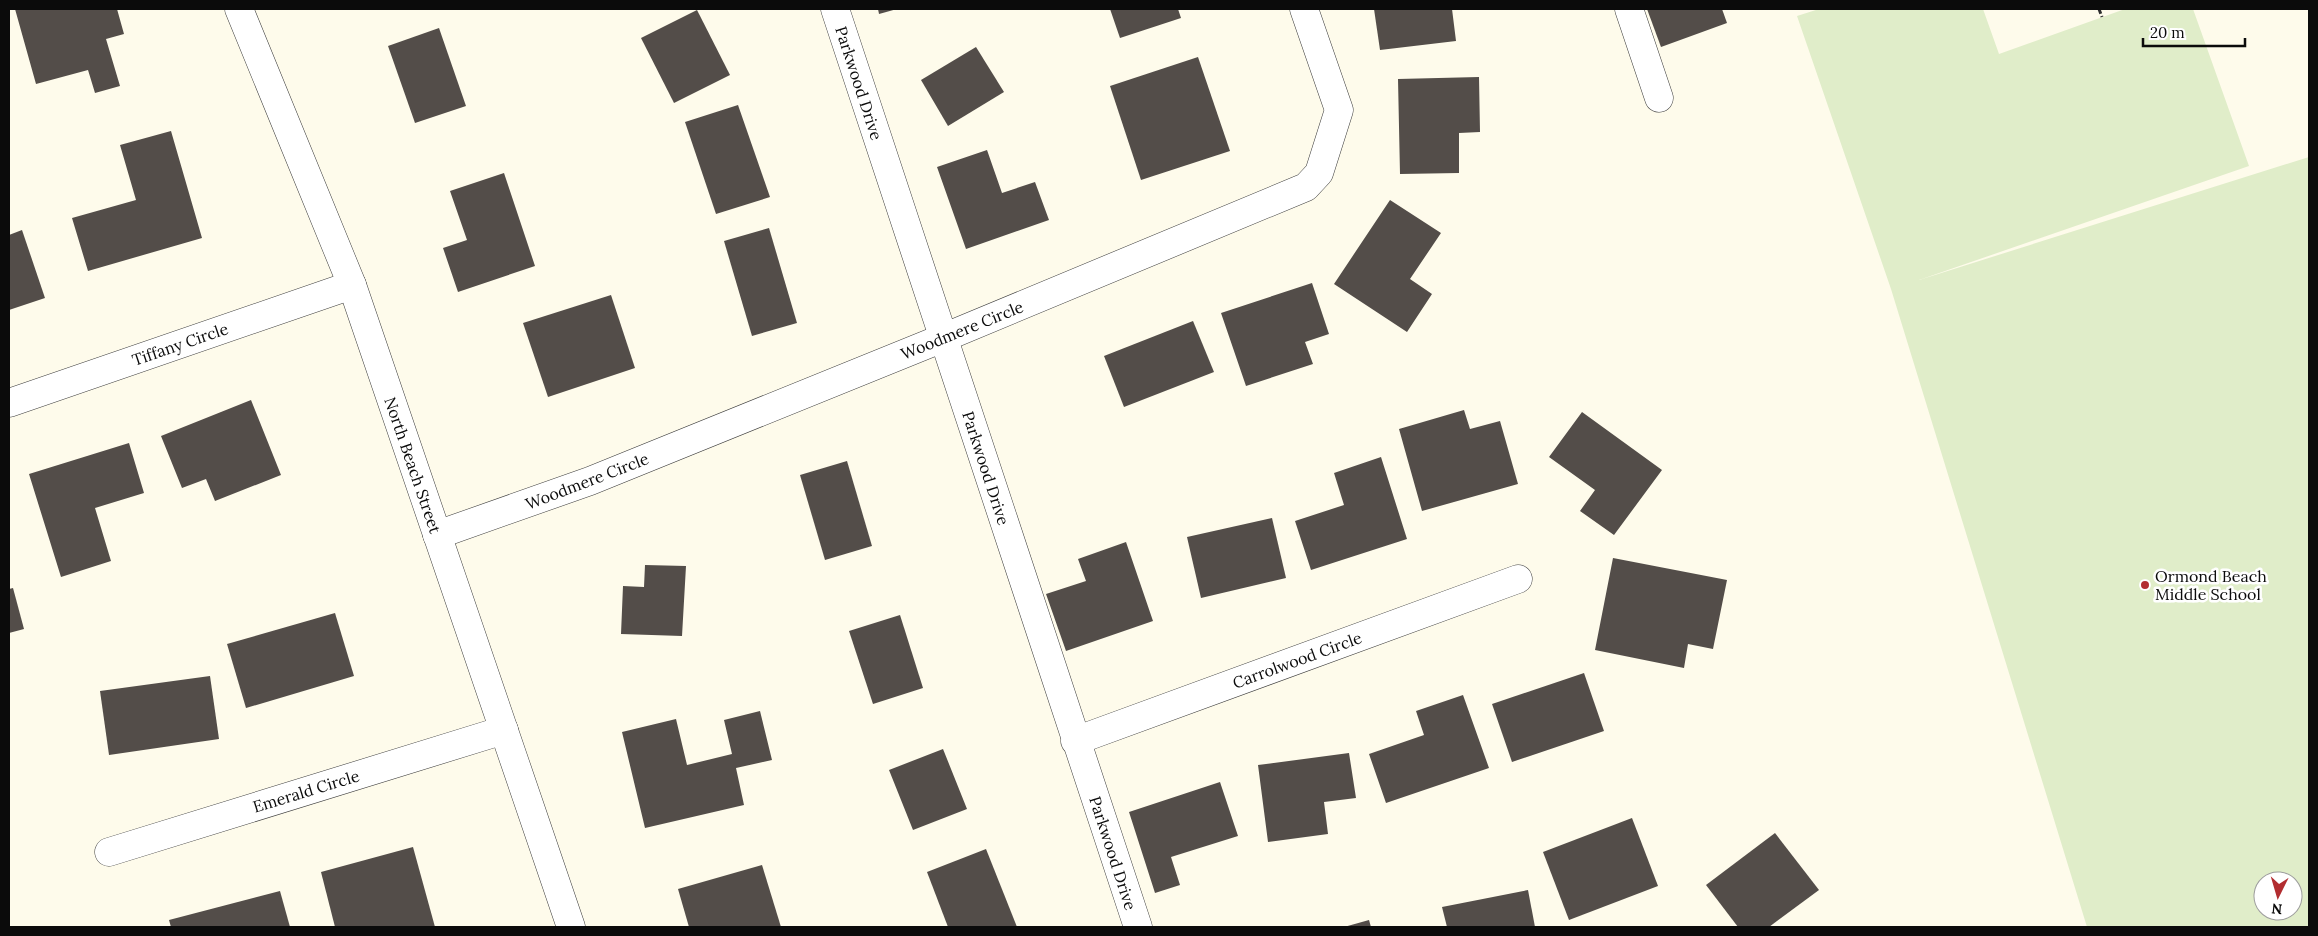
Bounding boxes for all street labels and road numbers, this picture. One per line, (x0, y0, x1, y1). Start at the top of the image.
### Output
street label: Parkwood Drive (831, 24, 887, 143)
street label: Woodmere Circle (898, 296, 1026, 364)
street label: Tiffany Circle (129, 318, 231, 370)
street label: North Beach Street (380, 394, 446, 537)
street label: Parkwood Drive (958, 409, 1014, 528)
street label: Woodmere Circle (523, 448, 652, 514)
street label: Carrolwood Circle (1230, 627, 1365, 693)
street label: Emerald Circle (250, 765, 362, 817)
street label: Parkwood Drive (1085, 794, 1141, 913)

